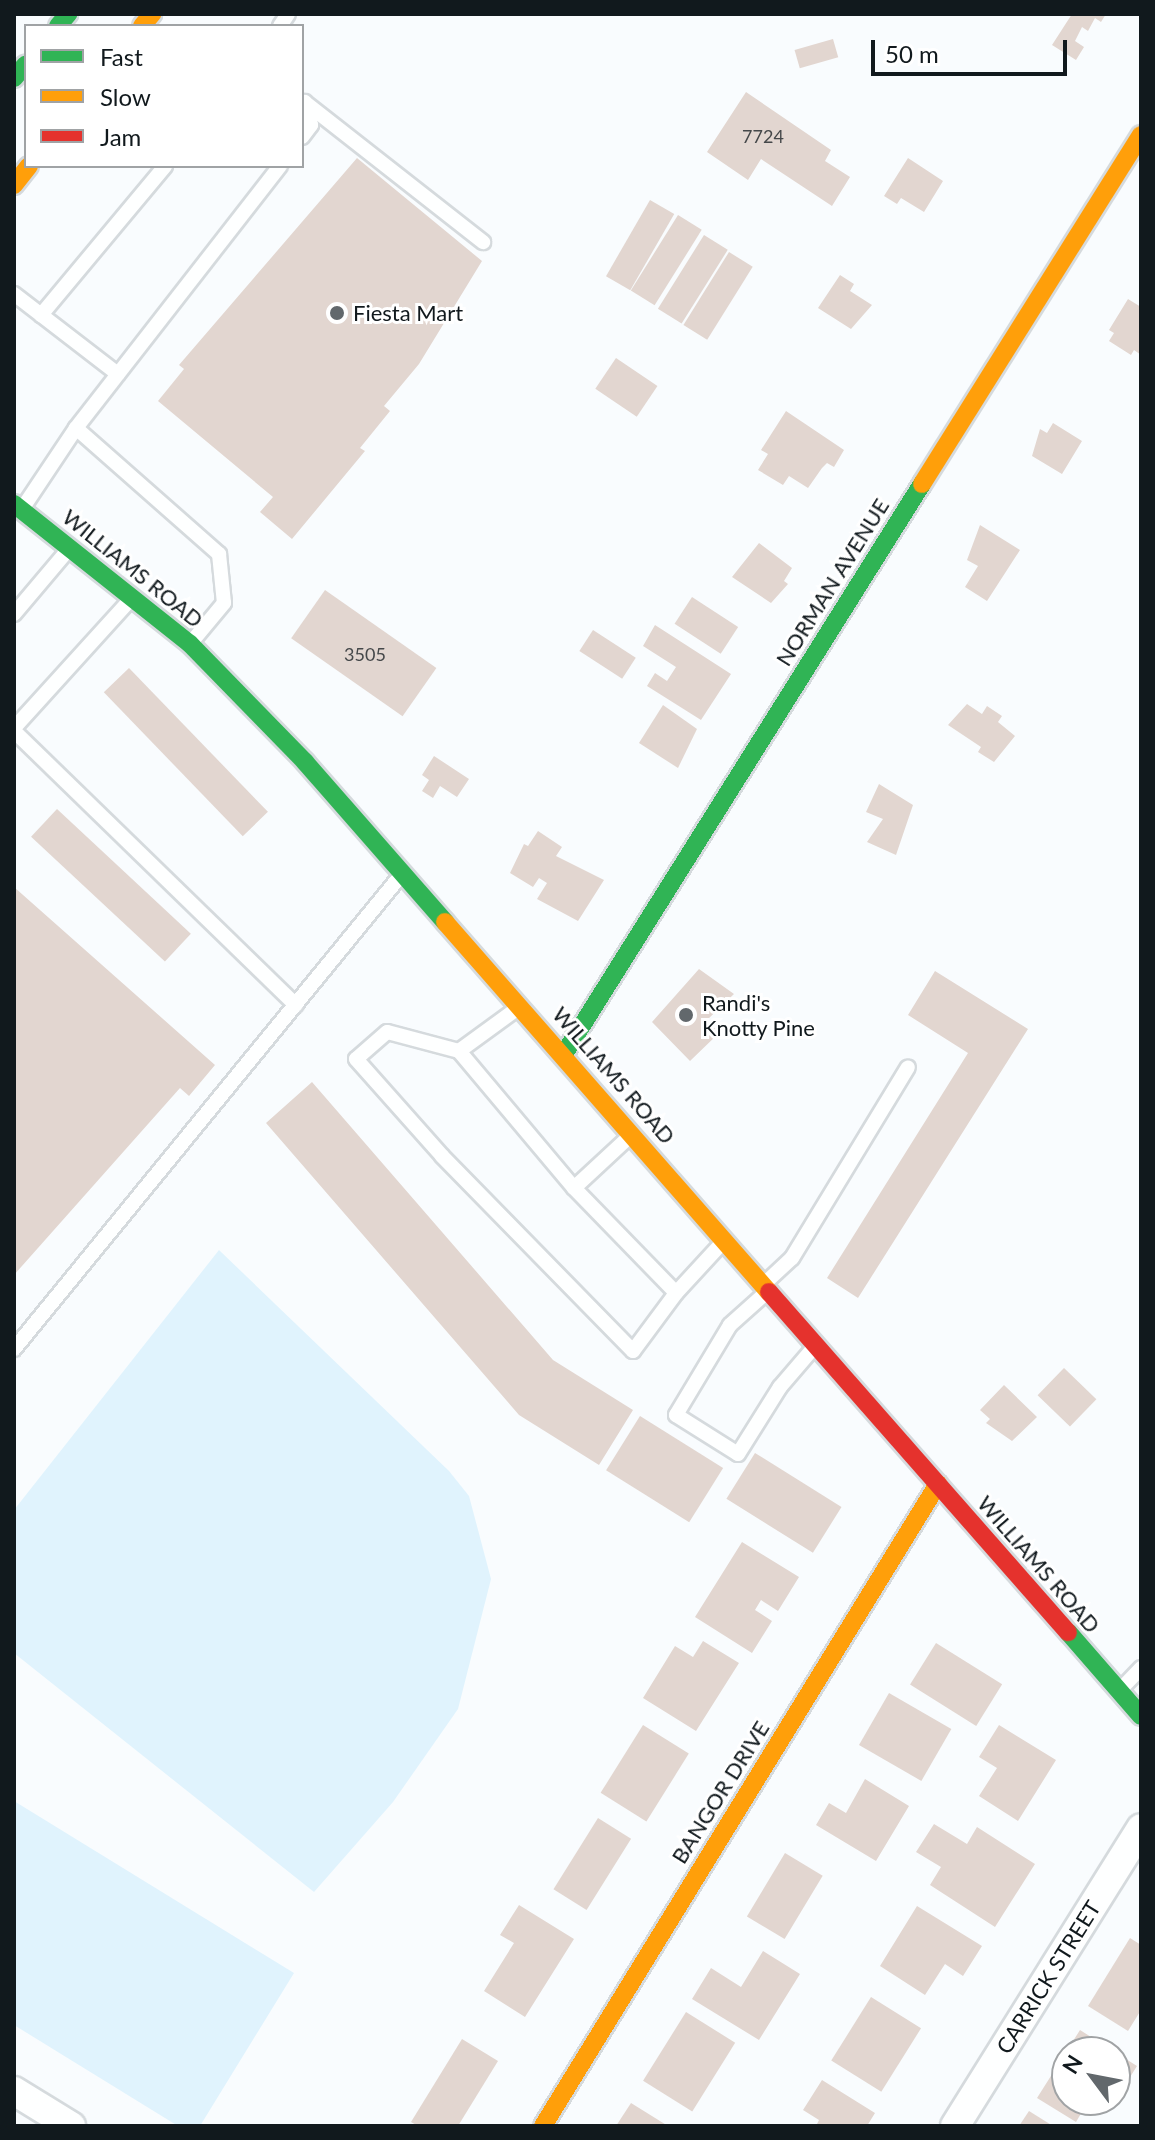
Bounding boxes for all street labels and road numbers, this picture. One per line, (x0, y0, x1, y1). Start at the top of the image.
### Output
street label: NORMAN AVENUE (770, 493, 894, 671)
street label: WILLIAMS ROAD (57, 503, 209, 633)
street label: WILLIAMS ROAD (547, 1001, 681, 1149)
street label: WILLIAMS ROAD (972, 1490, 1106, 1638)
street label: BANGOR DRIVE (666, 1716, 774, 1868)
street label: CARRICK STREET (990, 1896, 1106, 2058)

